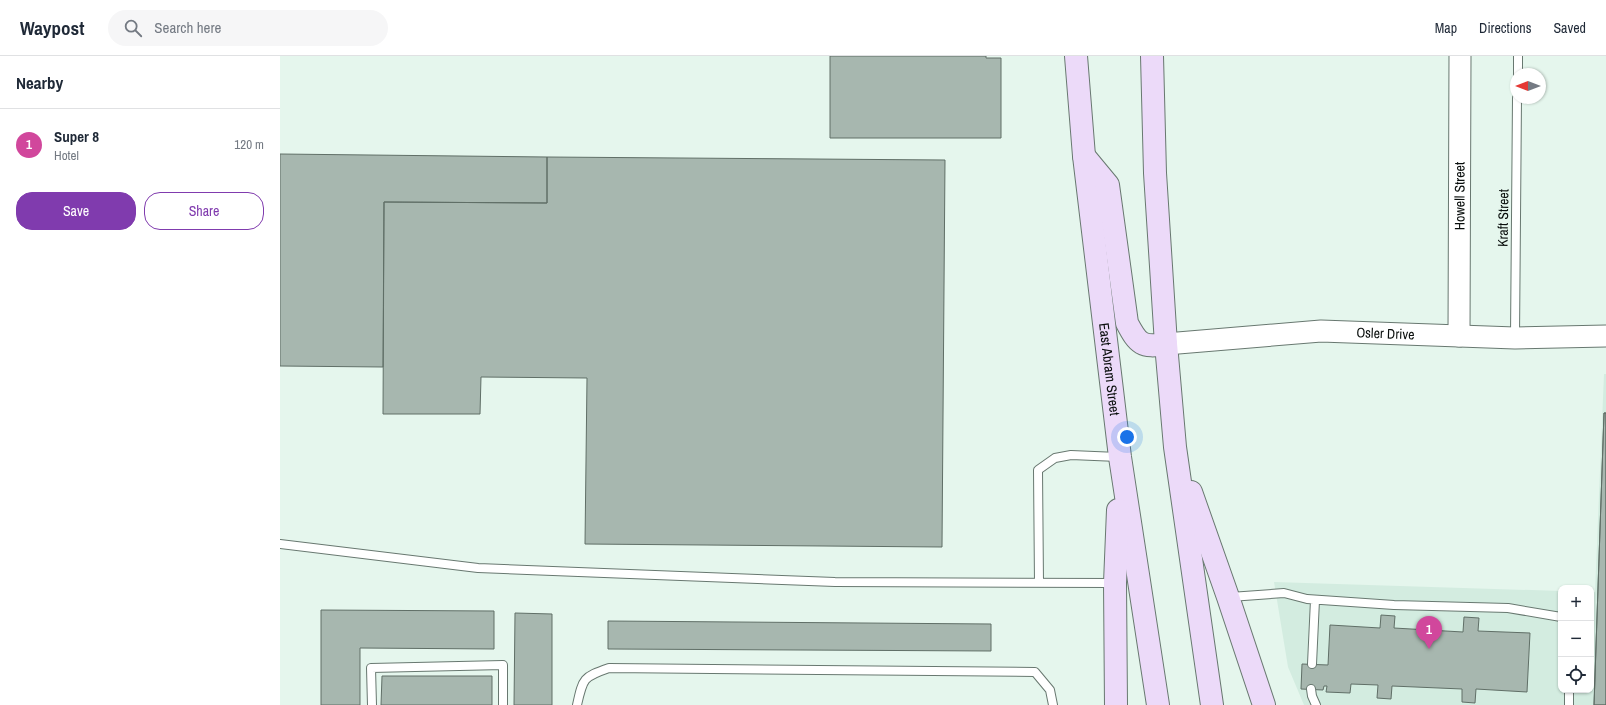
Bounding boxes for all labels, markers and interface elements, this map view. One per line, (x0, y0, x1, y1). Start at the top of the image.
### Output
search box (108, 10, 388, 46)
text: Waypost (20, 15, 84, 41)
icon: search (122, 17, 144, 39)
text: Search here (154, 17, 221, 38)
text: Map (1435, 19, 1457, 37)
text: Directions (1479, 19, 1531, 37)
text: Saved (1553, 19, 1586, 37)
north arrow (1510, 68, 1546, 104)
text: Nearby (16, 71, 63, 94)
text: Super 8 (54, 126, 99, 147)
text: 1 (26, 136, 32, 153)
text: 120 m (234, 136, 264, 153)
text: Hotel (54, 147, 79, 164)
street label: Howell Street (1450, 162, 1469, 230)
street label: Kraft Street (1493, 189, 1513, 247)
button: Save (16, 192, 136, 230)
button: Share (144, 192, 264, 230)
street label: East Abram Street (1095, 322, 1124, 417)
street label: Osler Drive (1356, 323, 1415, 343)
your location (1117, 427, 1137, 447)
map controls (1558, 585, 1594, 693)
button: + (1558, 585, 1594, 621)
pin: 1 (1416, 616, 1442, 649)
button: − (1558, 621, 1594, 657)
button: locate (1558, 657, 1594, 693)

